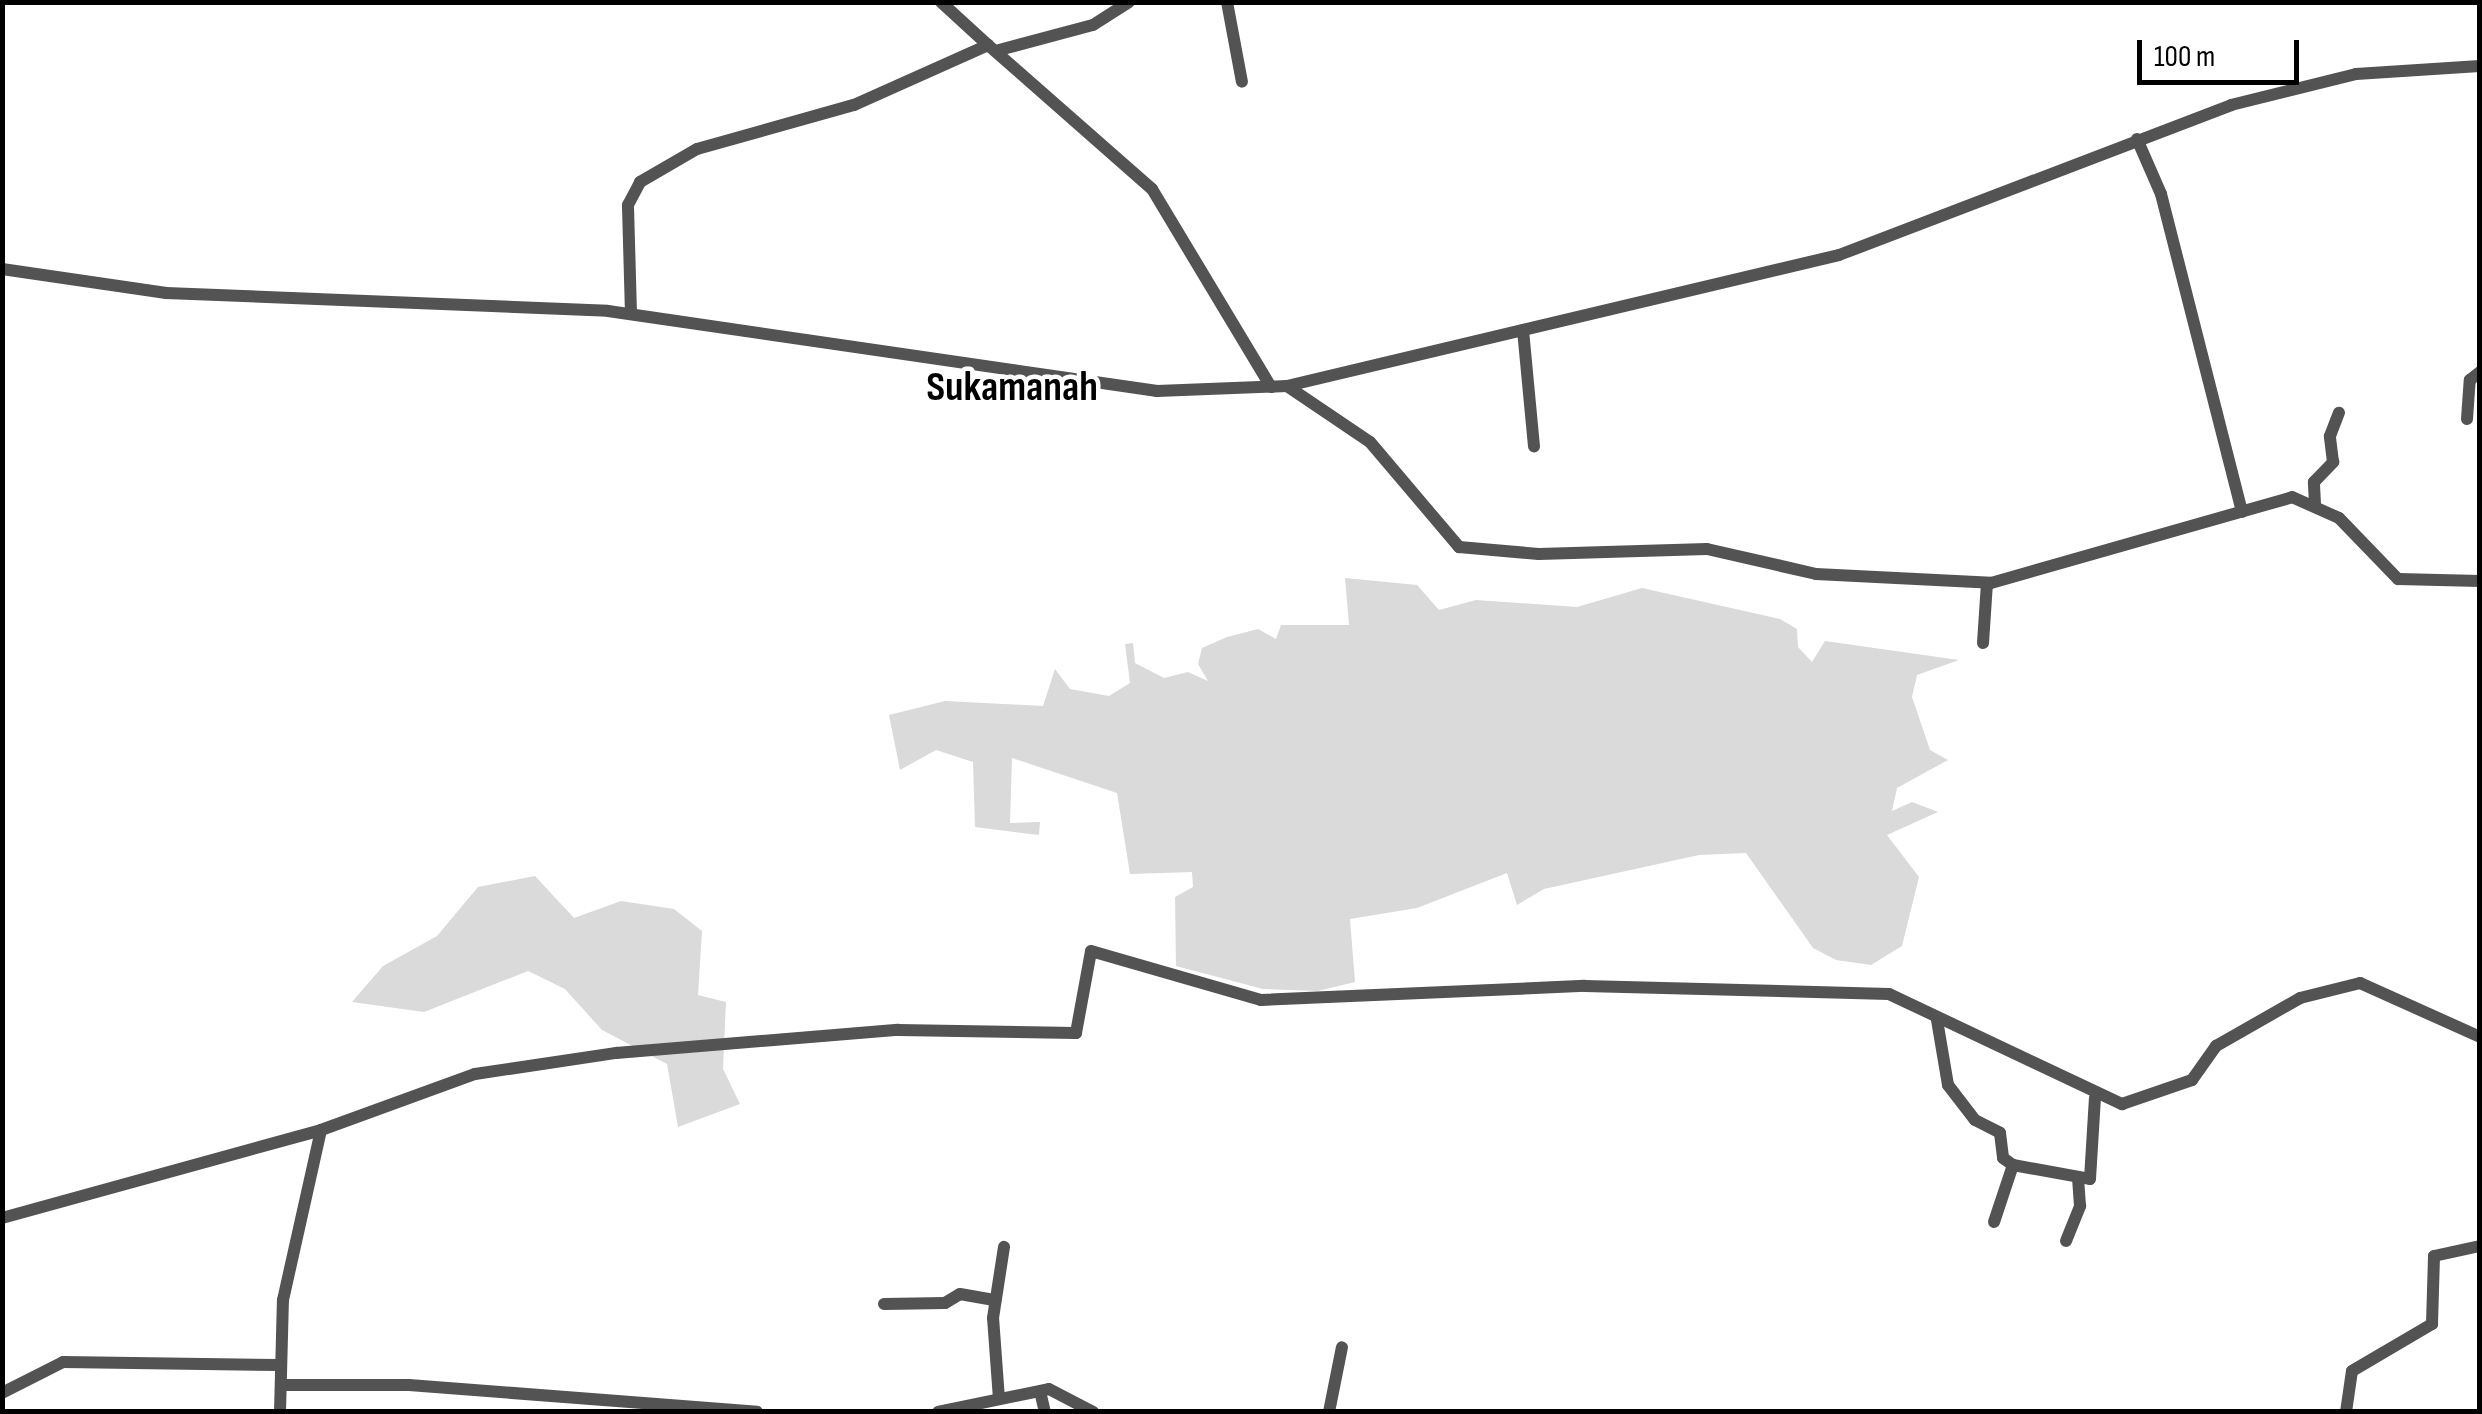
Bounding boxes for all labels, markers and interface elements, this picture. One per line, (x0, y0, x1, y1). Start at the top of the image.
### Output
scale bar (2142, 20, 2304, 82)
text: 100 m (2154, 39, 2215, 75)
district label: Sukamanah (926, 363, 1098, 413)

